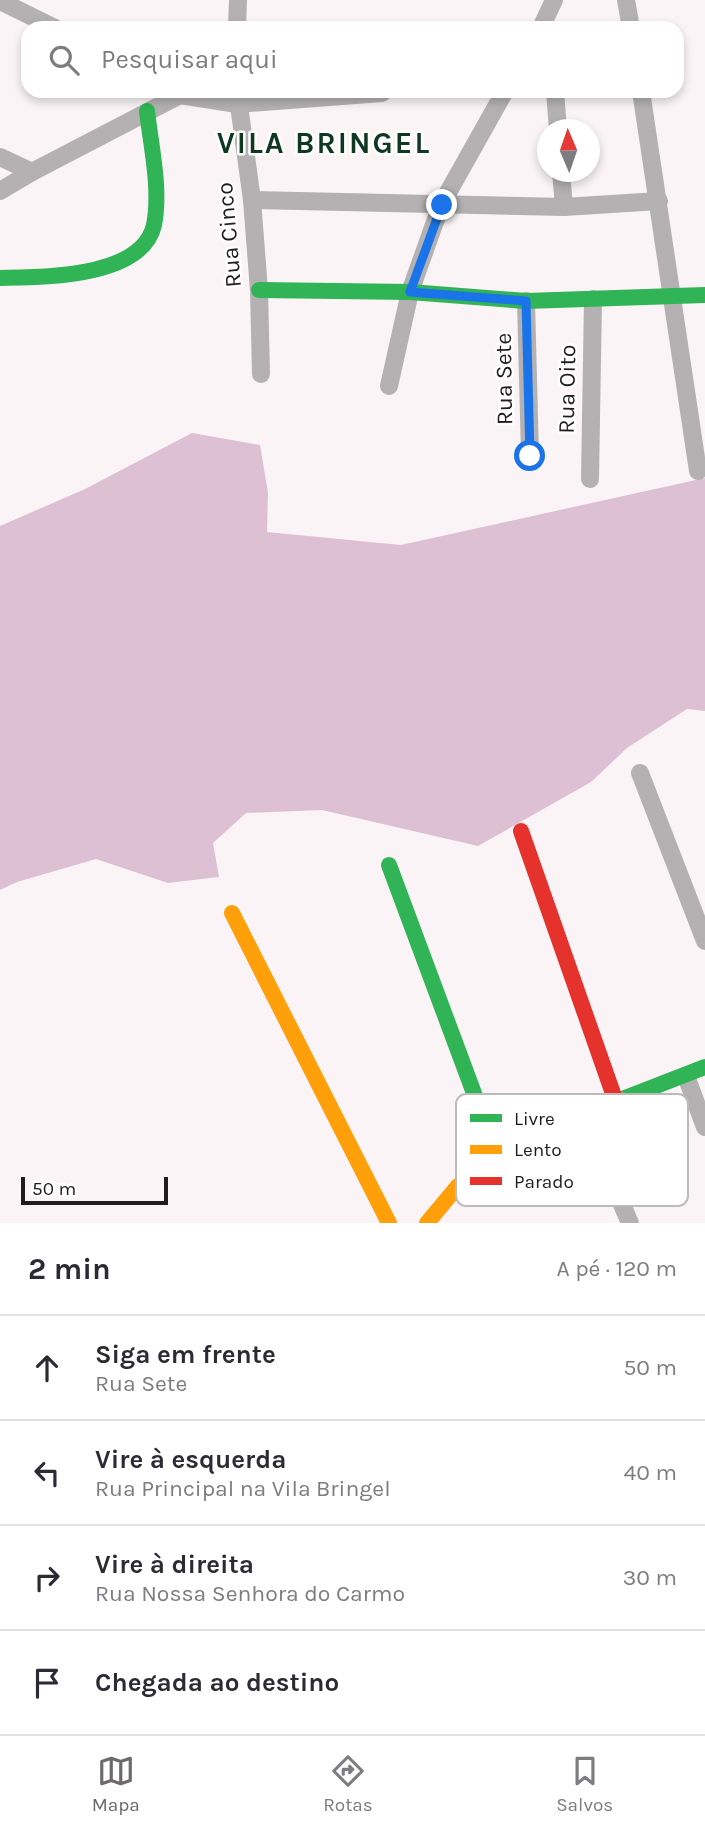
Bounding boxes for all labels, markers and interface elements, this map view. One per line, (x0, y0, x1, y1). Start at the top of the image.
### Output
search box (21, 21, 684, 98)
icon: search (45, 41, 83, 79)
text: Pesquisar aqui (101, 44, 278, 75)
north arrow (537, 119, 600, 182)
district label: VILA BRINGEL (217, 125, 431, 161)
street label: Rua Cinco (211, 181, 247, 289)
route end (426, 189, 457, 220)
street label: Rua Sete (490, 333, 518, 425)
street label: Rua Oito (553, 344, 581, 434)
route start (514, 440, 545, 471)
legend (456, 1094, 688, 1206)
text: Livre (514, 1108, 555, 1130)
text: Lento (514, 1139, 562, 1161)
text: Parado (514, 1171, 574, 1193)
scale bar (21, 1174, 168, 1206)
text: 50 m (32, 1178, 76, 1200)
text: 2 min (28, 1251, 111, 1287)
text: A pé · 120 m (556, 1255, 677, 1282)
text: Siga em frente (95, 1339, 276, 1370)
icon: ahead (28, 1349, 66, 1387)
text: 50 m (623, 1354, 677, 1381)
text: Rua Sete (95, 1370, 187, 1397)
text: Vire à esquerda (95, 1444, 286, 1475)
icon: left (28, 1454, 66, 1492)
text: 40 m (624, 1459, 677, 1486)
text: Rua Principal na Vila Bringel (95, 1475, 391, 1502)
text: Vire à direita (95, 1549, 254, 1580)
icon: right (28, 1559, 66, 1597)
text: 30 m (623, 1564, 677, 1591)
text: Rua Nossa Senhora do Carmo (95, 1580, 405, 1607)
icon: arrive (28, 1664, 66, 1702)
text: Chegada ao destino (95, 1667, 339, 1698)
tab: Mapa (92, 1752, 140, 1816)
tab: Rotas (323, 1752, 373, 1816)
tab: Salvos (556, 1752, 613, 1816)

